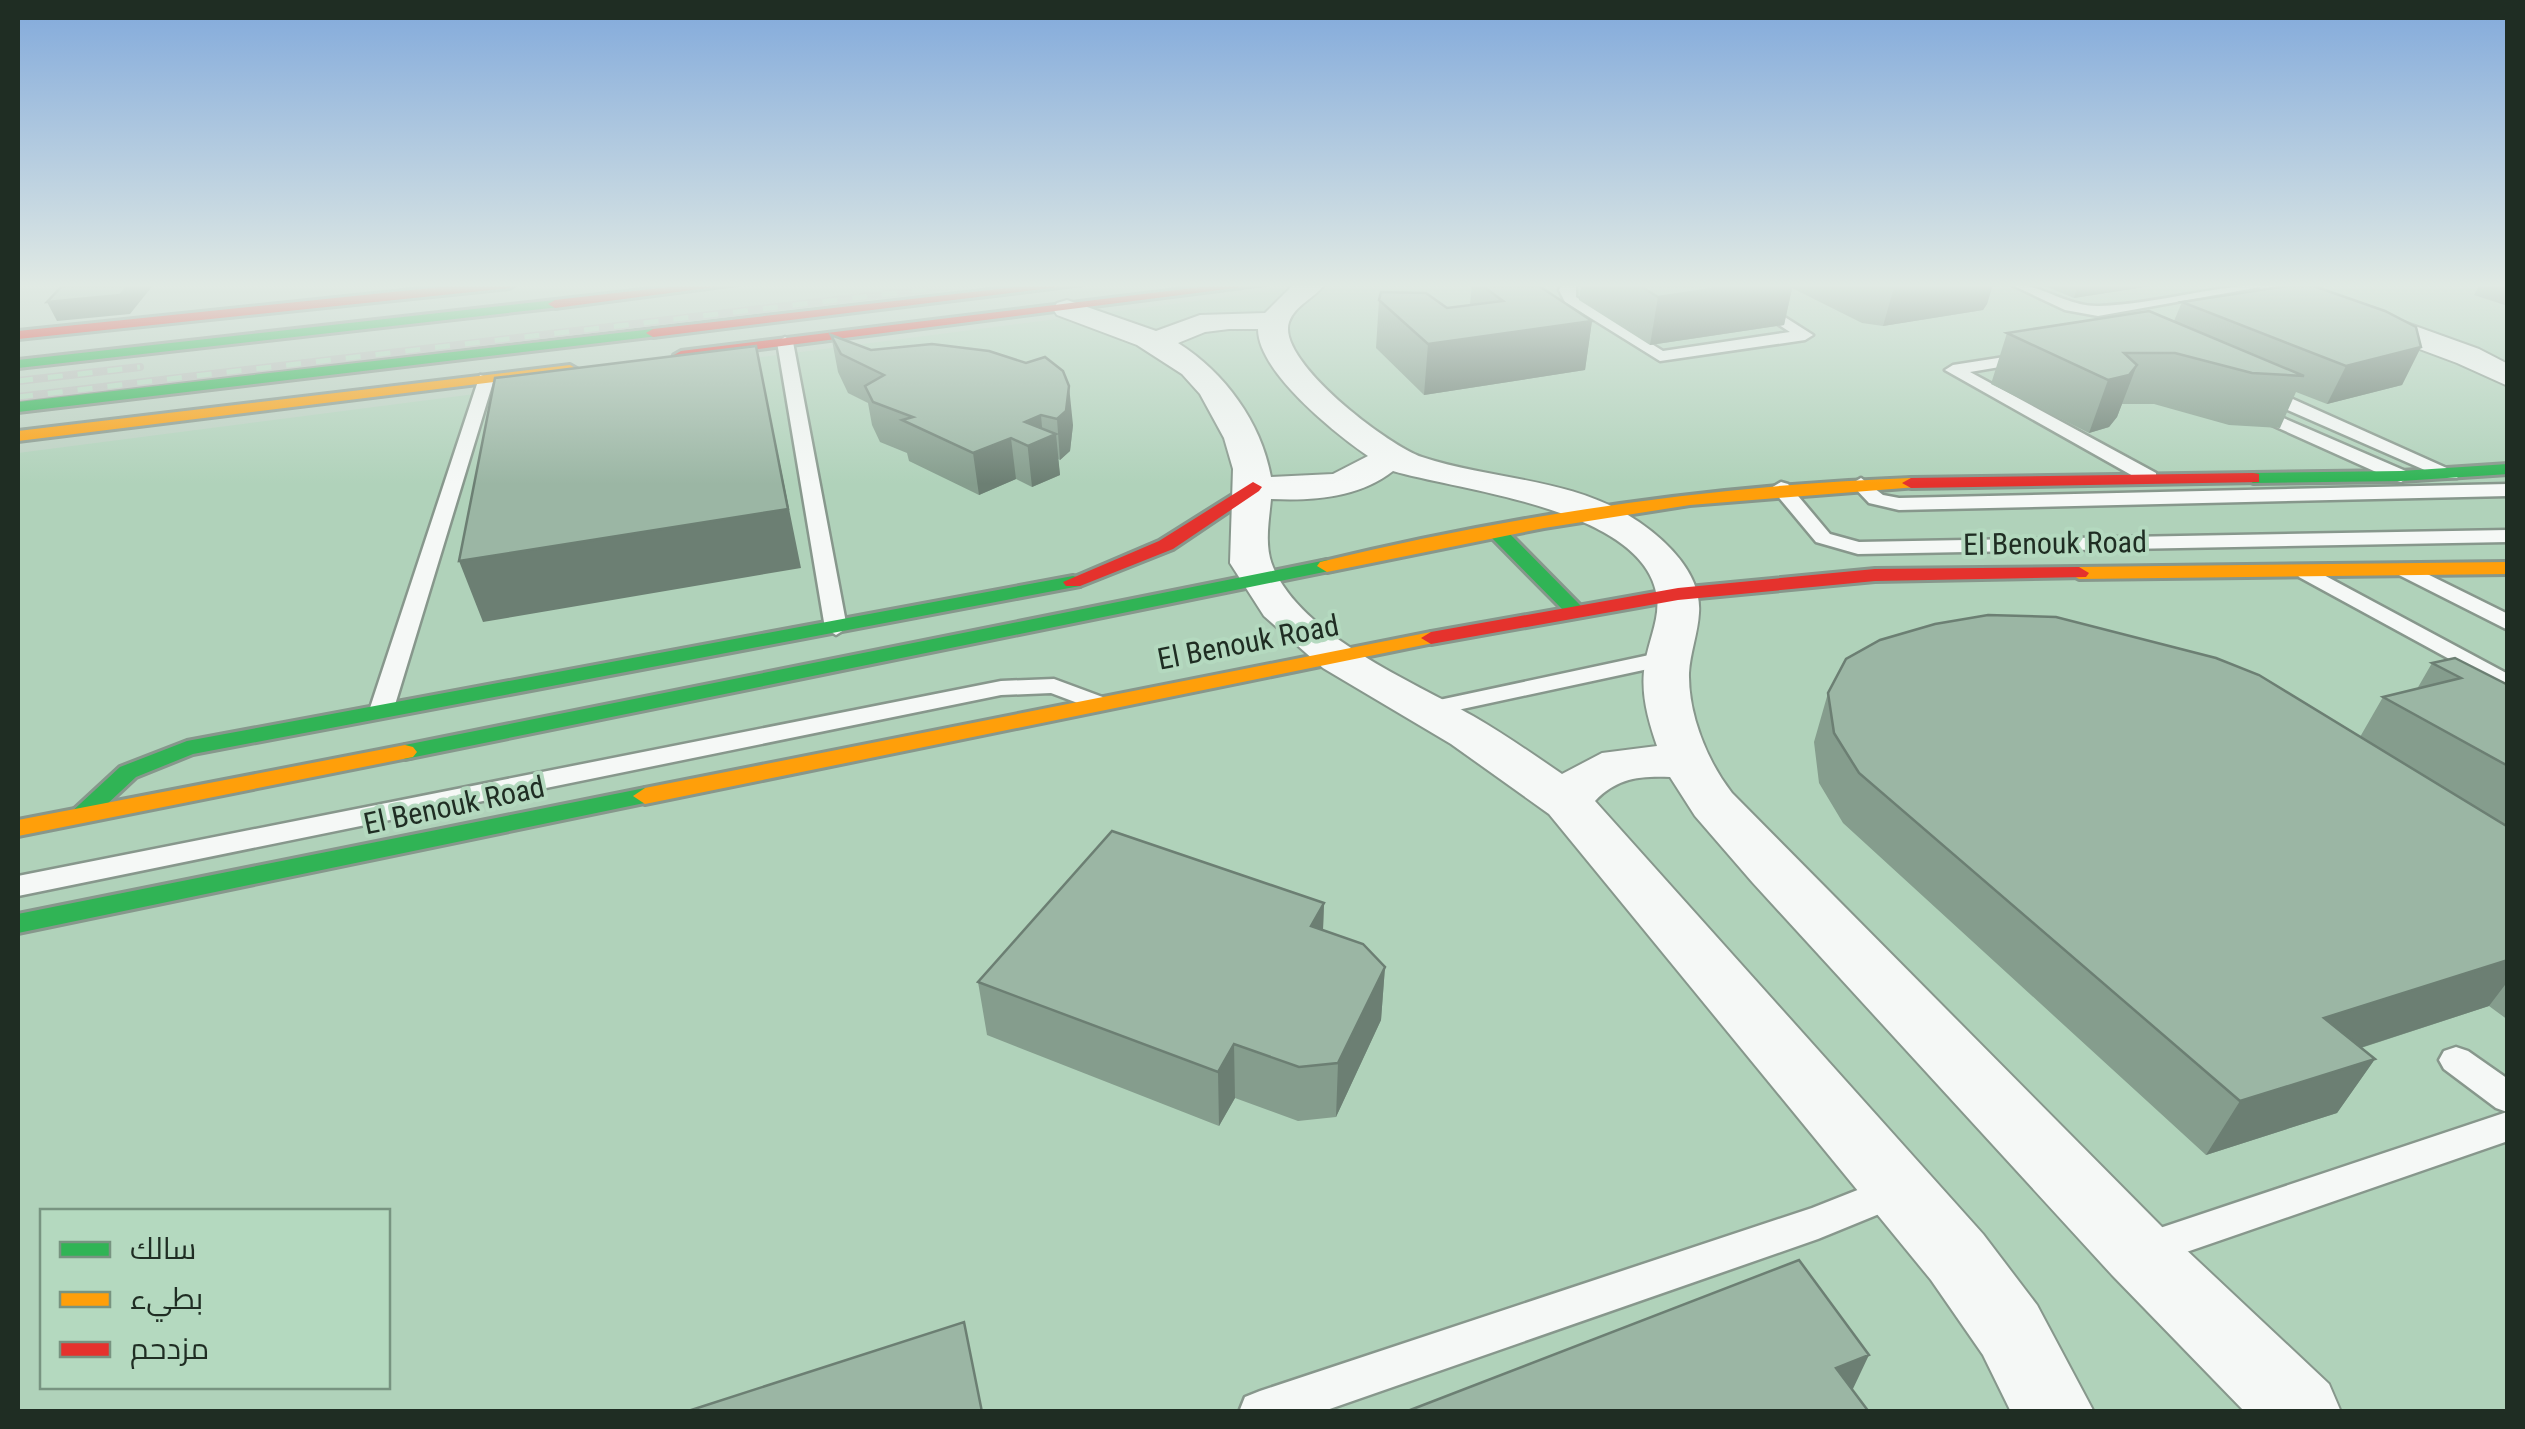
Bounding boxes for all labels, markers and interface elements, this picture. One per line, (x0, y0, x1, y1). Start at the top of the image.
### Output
street label: El Benouk Road (1963, 524, 2147, 562)
street label: El Benouk Road (1154, 607, 1342, 677)
street label: El Benouk Road (360, 769, 548, 841)
legend (40, 1209, 390, 1389)
text: سالك (130, 1231, 196, 1266)
text: بطيء (130, 1281, 203, 1322)
text: مزدحم (130, 1331, 209, 1369)

